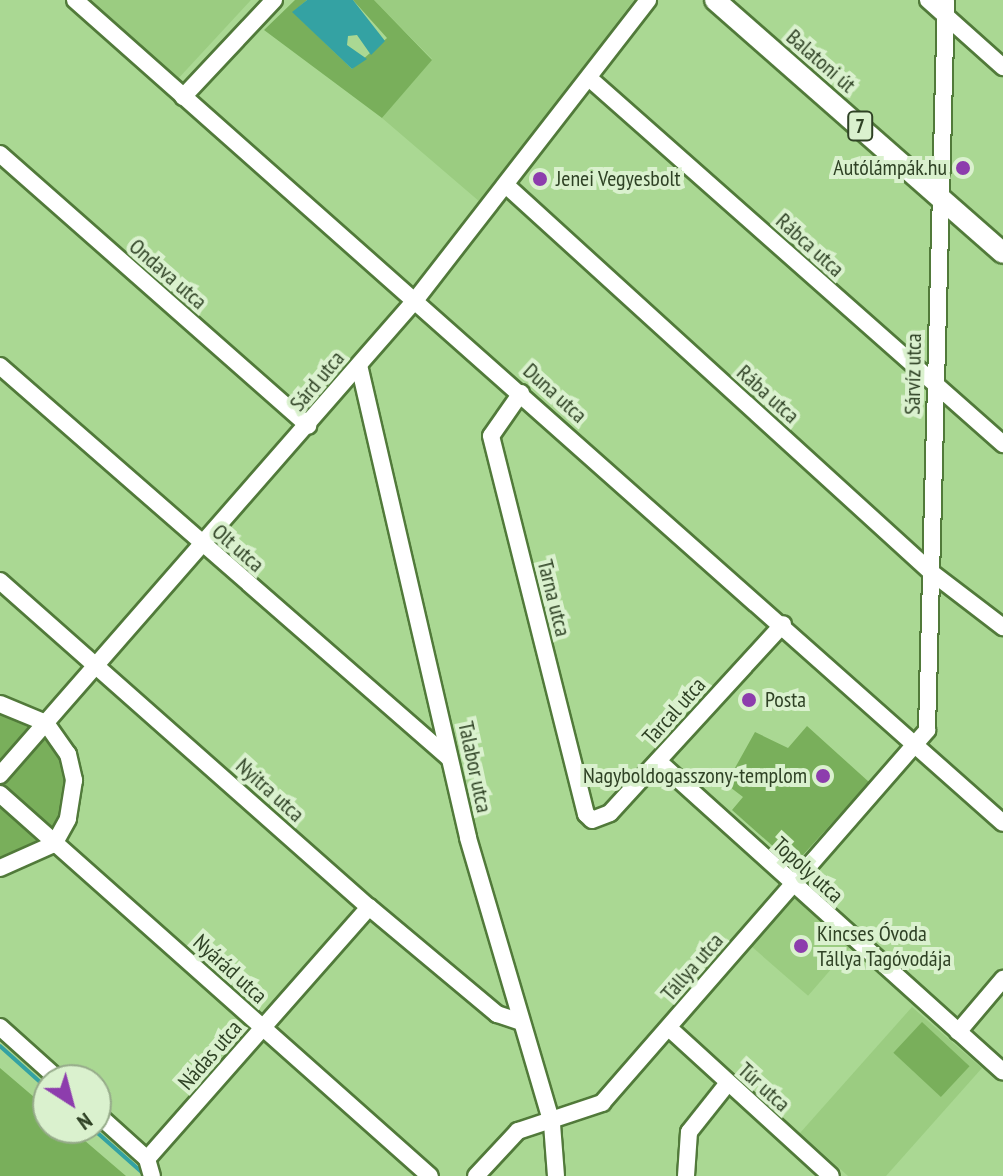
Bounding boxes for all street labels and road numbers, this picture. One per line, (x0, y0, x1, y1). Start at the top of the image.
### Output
street label: Balatoni út (781, 24, 861, 98)
road number: 7 (846, 110, 874, 142)
street label: Rábca utca (771, 208, 849, 282)
street label: Ondava utca (124, 233, 212, 315)
street label: Sárvíz utca (899, 333, 927, 415)
street label: Sárd utca (284, 346, 350, 416)
street label: Duna utca (518, 358, 592, 428)
street label: Rába utca (732, 359, 804, 429)
street label: Olt utca (207, 518, 269, 578)
street label: Tarna utca (532, 557, 576, 639)
street label: Tarcal utca (637, 672, 711, 750)
street label: Talabor utca (452, 719, 498, 815)
street label: Nyitra utca (231, 753, 309, 827)
street label: Topoly utca (767, 831, 849, 909)
street label: Tállya utca (655, 928, 729, 1006)
street label: Nyárád utca (188, 929, 272, 1009)
street label: Nádas utca (173, 1015, 247, 1095)
street label: Túr utca (733, 1057, 795, 1117)

